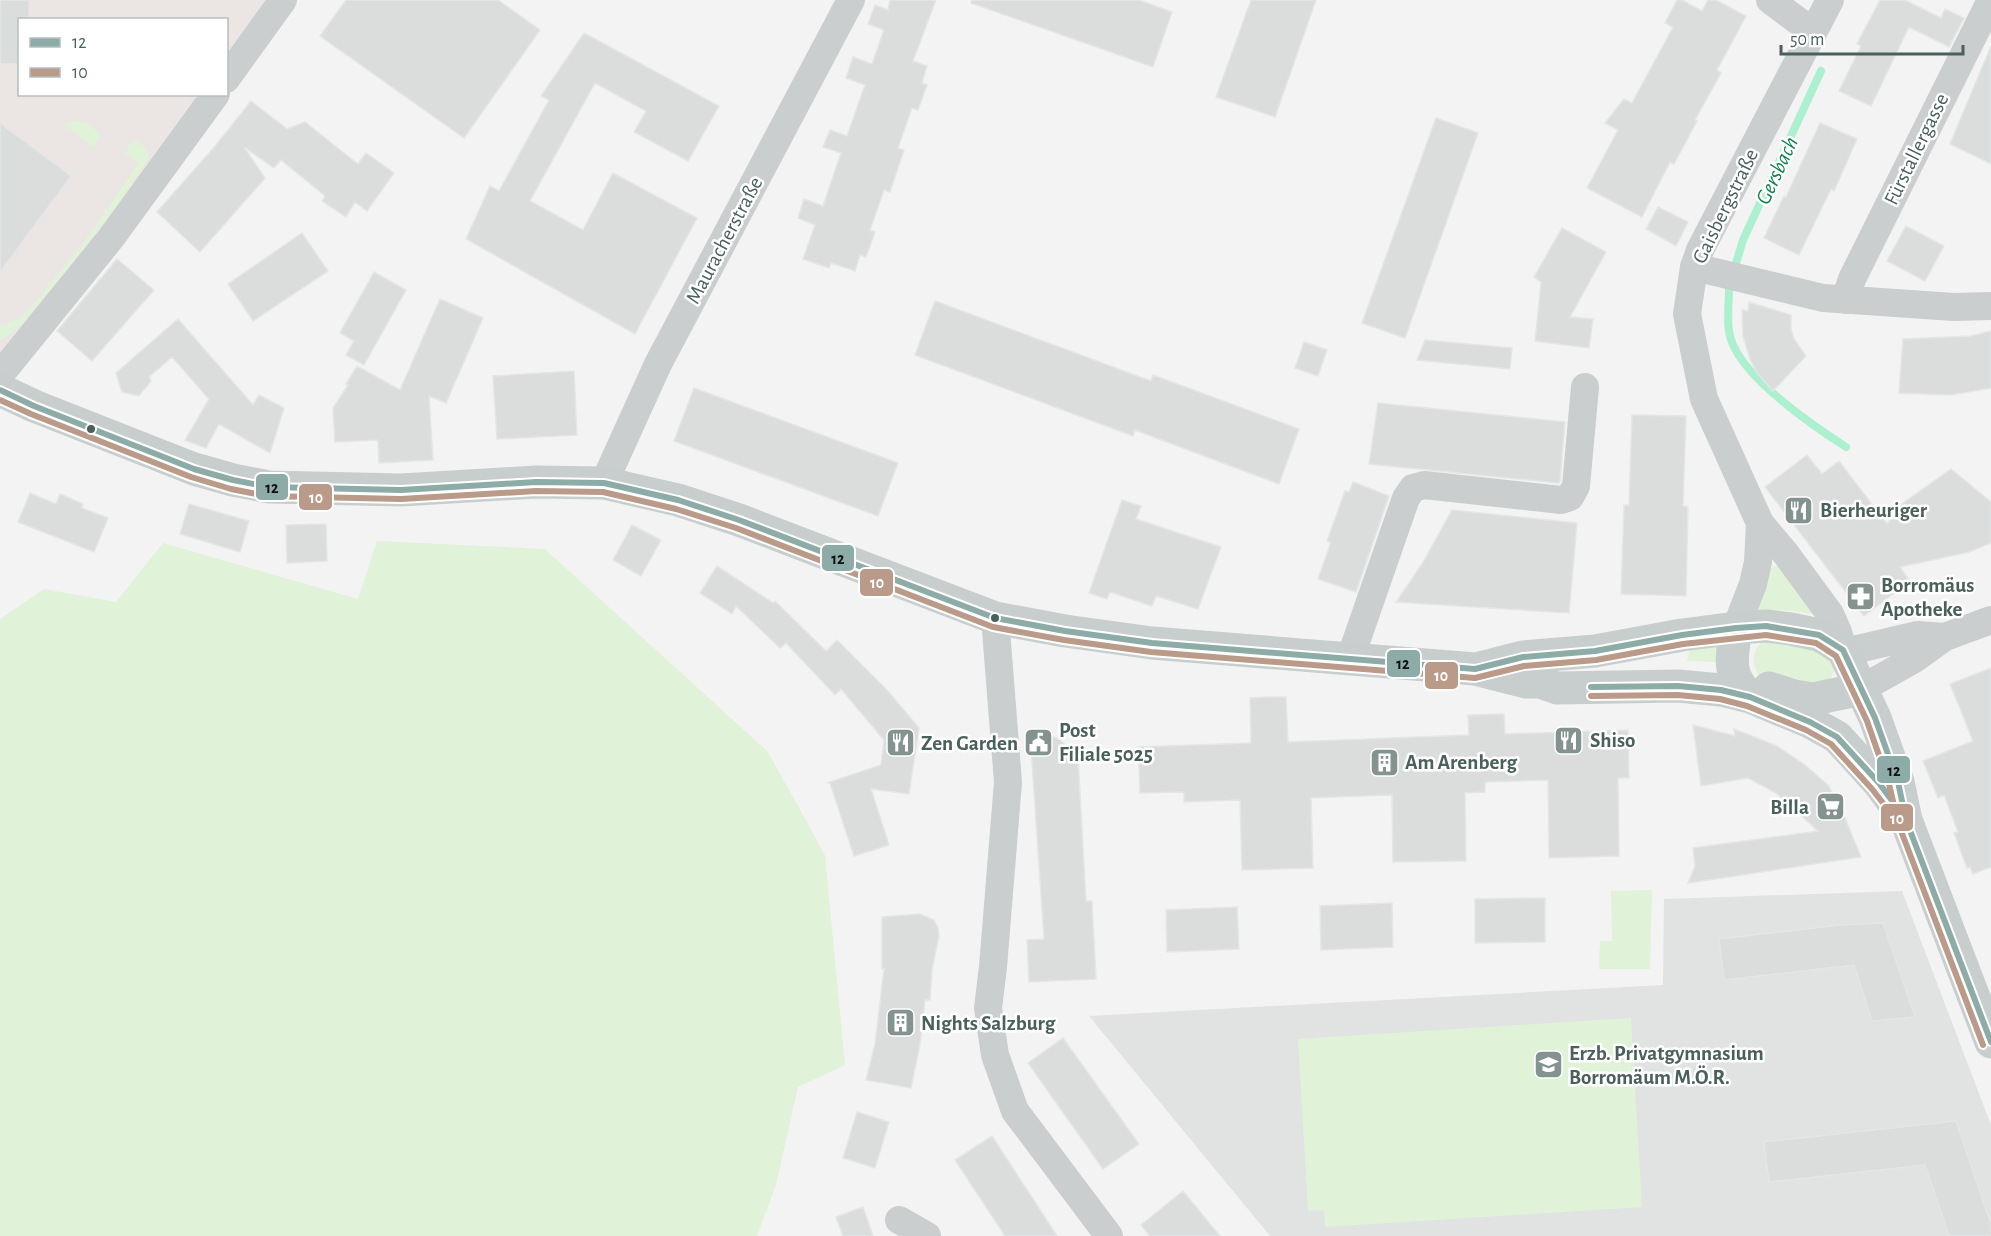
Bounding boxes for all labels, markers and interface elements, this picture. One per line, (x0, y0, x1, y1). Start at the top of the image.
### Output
legend (18, 18, 228, 96)
scale bar (1781, 18, 1962, 56)
text: 50 m (1790, 31, 1824, 49)
text: 12 (72, 34, 86, 52)
text: 10 (72, 64, 88, 82)
street label: Fürstallergasse (1880, 90, 1952, 208)
water label: Gersbach (1752, 133, 1802, 208)
street label: Gaisbergstraße (1689, 146, 1762, 267)
street label: Mauracherstraße (682, 173, 767, 307)
unlabelled marker (85, 423, 97, 435)
line badge: 12 (255, 473, 289, 501)
text: 12 (265, 480, 279, 496)
line badge: 10 (298, 483, 333, 511)
text: 10 (309, 490, 323, 506)
restaurant icon: Bierheuriger (1783, 494, 1815, 526)
place label: Bierheuriger (1820, 500, 1928, 521)
line badge: 12 (821, 544, 855, 572)
text: 12 (831, 551, 845, 567)
line badge: 10 (859, 568, 894, 597)
text: 10 (870, 575, 884, 591)
place label: Borromäus Apotheke (1881, 575, 1974, 620)
pharmacy icon: Borromäus Apotheke (1844, 581, 1876, 613)
unlabelled marker (989, 612, 1001, 624)
line badge: 12 (1386, 649, 1421, 678)
text: 12 (1396, 656, 1410, 672)
line badge: 10 (1424, 661, 1459, 690)
text: 10 (1434, 668, 1448, 684)
place label: Post Filiale 5025 (1059, 720, 1153, 765)
restaurant icon: Shiso (1553, 724, 1585, 756)
public building icon: Post Filiale 5025 (1022, 726, 1054, 758)
restaurant icon: Zen Garden (884, 727, 916, 759)
place label: Shiso (1590, 730, 1635, 751)
place label: Zen Garden (921, 733, 1018, 754)
building icon: Am Arenberg (1368, 746, 1400, 778)
place label: Am Arenberg (1405, 752, 1518, 773)
line badge: 12 (1876, 755, 1911, 784)
text: 12 (1887, 763, 1901, 779)
supermarket icon: Billa (1814, 791, 1846, 823)
place label: Billa (1770, 797, 1809, 818)
line badge: 10 (1880, 803, 1914, 832)
text: 10 (1890, 811, 1904, 827)
building icon: Nights Salzburg (884, 1007, 916, 1039)
place label: Nights Salzburg (921, 1013, 1056, 1034)
place label: Erzb. Privatgymnasium Borromäum M.Ö.R. (1569, 1043, 1764, 1088)
school or university icon: Erzb. Privatgymnasium Borromäum M.Ö.R. (1532, 1049, 1564, 1081)

